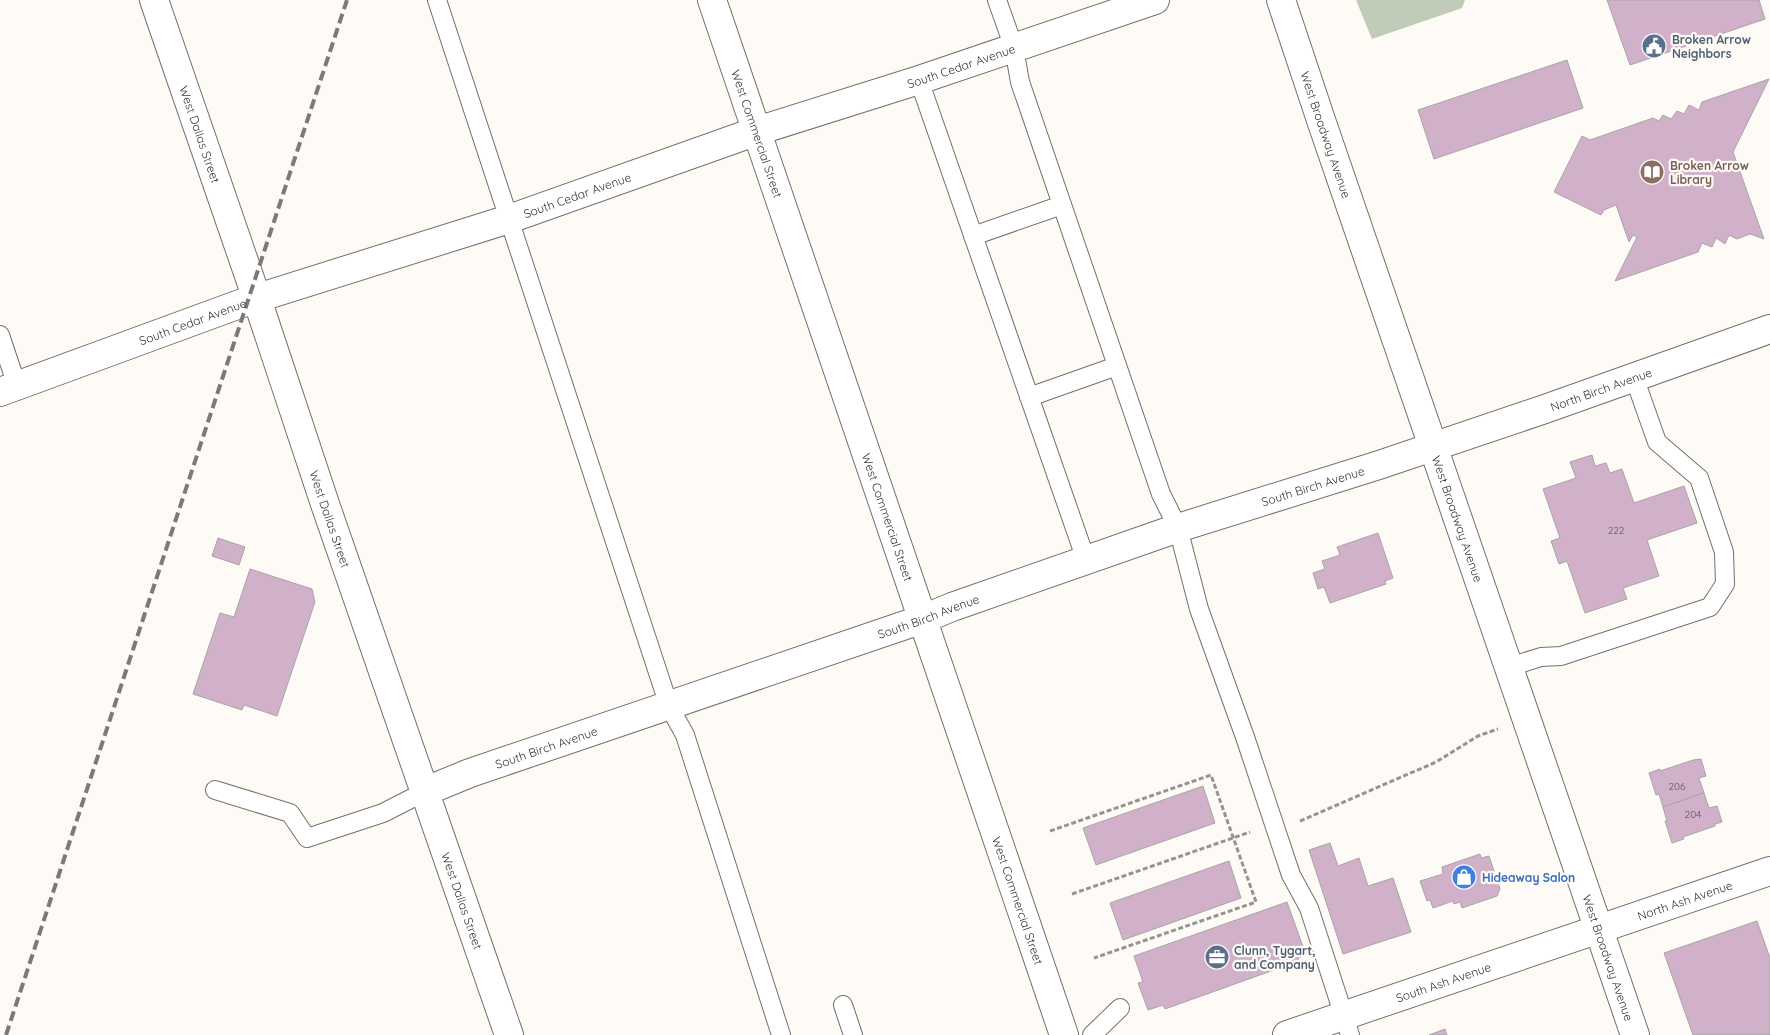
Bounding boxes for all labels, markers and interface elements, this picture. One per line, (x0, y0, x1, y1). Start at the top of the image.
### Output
place label: Broken Arrow Neighbors (1672, 32, 1751, 61)
public building icon: Broken Arrow Neighbors (1641, 33, 1667, 59)
street label: South Cedar Avenue (905, 40, 1017, 91)
street label: West Commercial Street (729, 68, 786, 199)
street label: West Broadway Avenue (1298, 69, 1355, 200)
street label: West Dallas Street (177, 84, 224, 185)
place label: Broken Arrow Library (1670, 158, 1749, 187)
library icon: Broken Arrow Library (1639, 159, 1665, 185)
street label: South Cedar Avenue (521, 169, 633, 221)
street label: South Cedar Avenue (137, 295, 248, 348)
street label: North Birch Avenue (1548, 364, 1654, 414)
street label: West Commercial Street (859, 451, 917, 583)
street label: West Broadway Avenue (1429, 453, 1487, 584)
street label: South Birch Avenue (1259, 463, 1366, 509)
street label: West Dallas Street (307, 468, 354, 569)
house number: 222 (1608, 524, 1625, 537)
street label: South Birch Avenue (876, 591, 981, 641)
street label: South Birch Avenue (493, 723, 600, 771)
house number: 206 (1669, 780, 1686, 793)
house number: 204 (1685, 808, 1701, 821)
street label: West Commercial Street (989, 834, 1047, 966)
street label: West Dallas Street (439, 850, 486, 951)
shop icon: Hideaway Salon (1451, 864, 1477, 890)
place label: Hideaway Salon (1482, 870, 1575, 885)
street label: North Ash Avenue (1635, 877, 1734, 923)
street label: West Broadway Avenue (1580, 892, 1637, 1023)
place label: Clunn, Tygart, and Company (1234, 943, 1316, 972)
office icon: Clunn, Tygart, and Company (1204, 944, 1230, 970)
street label: South Ash Avenue (1394, 959, 1493, 1005)

